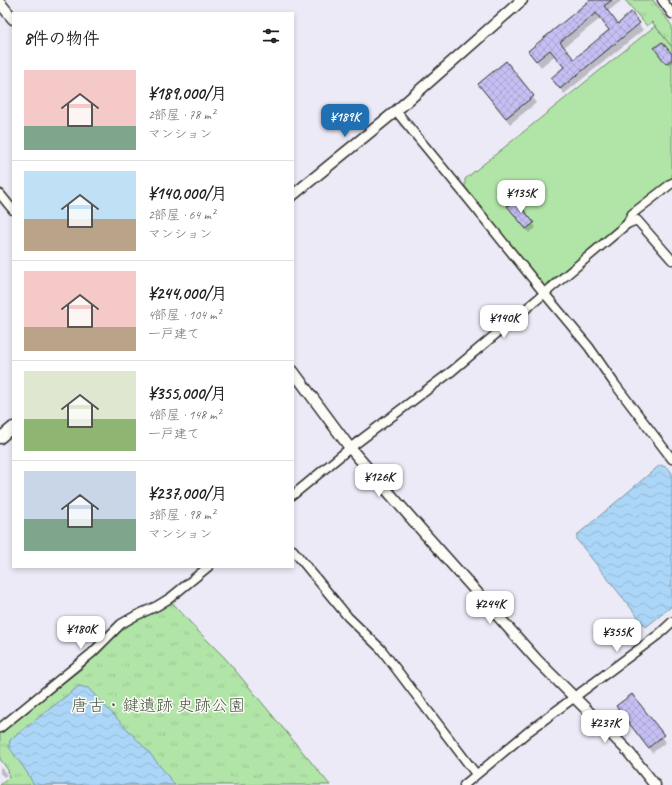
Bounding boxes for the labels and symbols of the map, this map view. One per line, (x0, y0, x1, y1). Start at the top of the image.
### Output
pin: ¥189K (317, 104, 373, 138)
pin: ¥135K (493, 180, 549, 214)
pin: ¥140K (476, 305, 532, 339)
pin: ¥126K (351, 464, 407, 498)
pin: ¥244K (462, 591, 518, 625)
pin: ¥180K (53, 616, 109, 650)
pin: ¥355K (589, 619, 645, 653)
park label: 唐古・鍵遺跡 史跡公園 (71, 695, 245, 716)
pin: ¥237K (577, 710, 633, 744)

